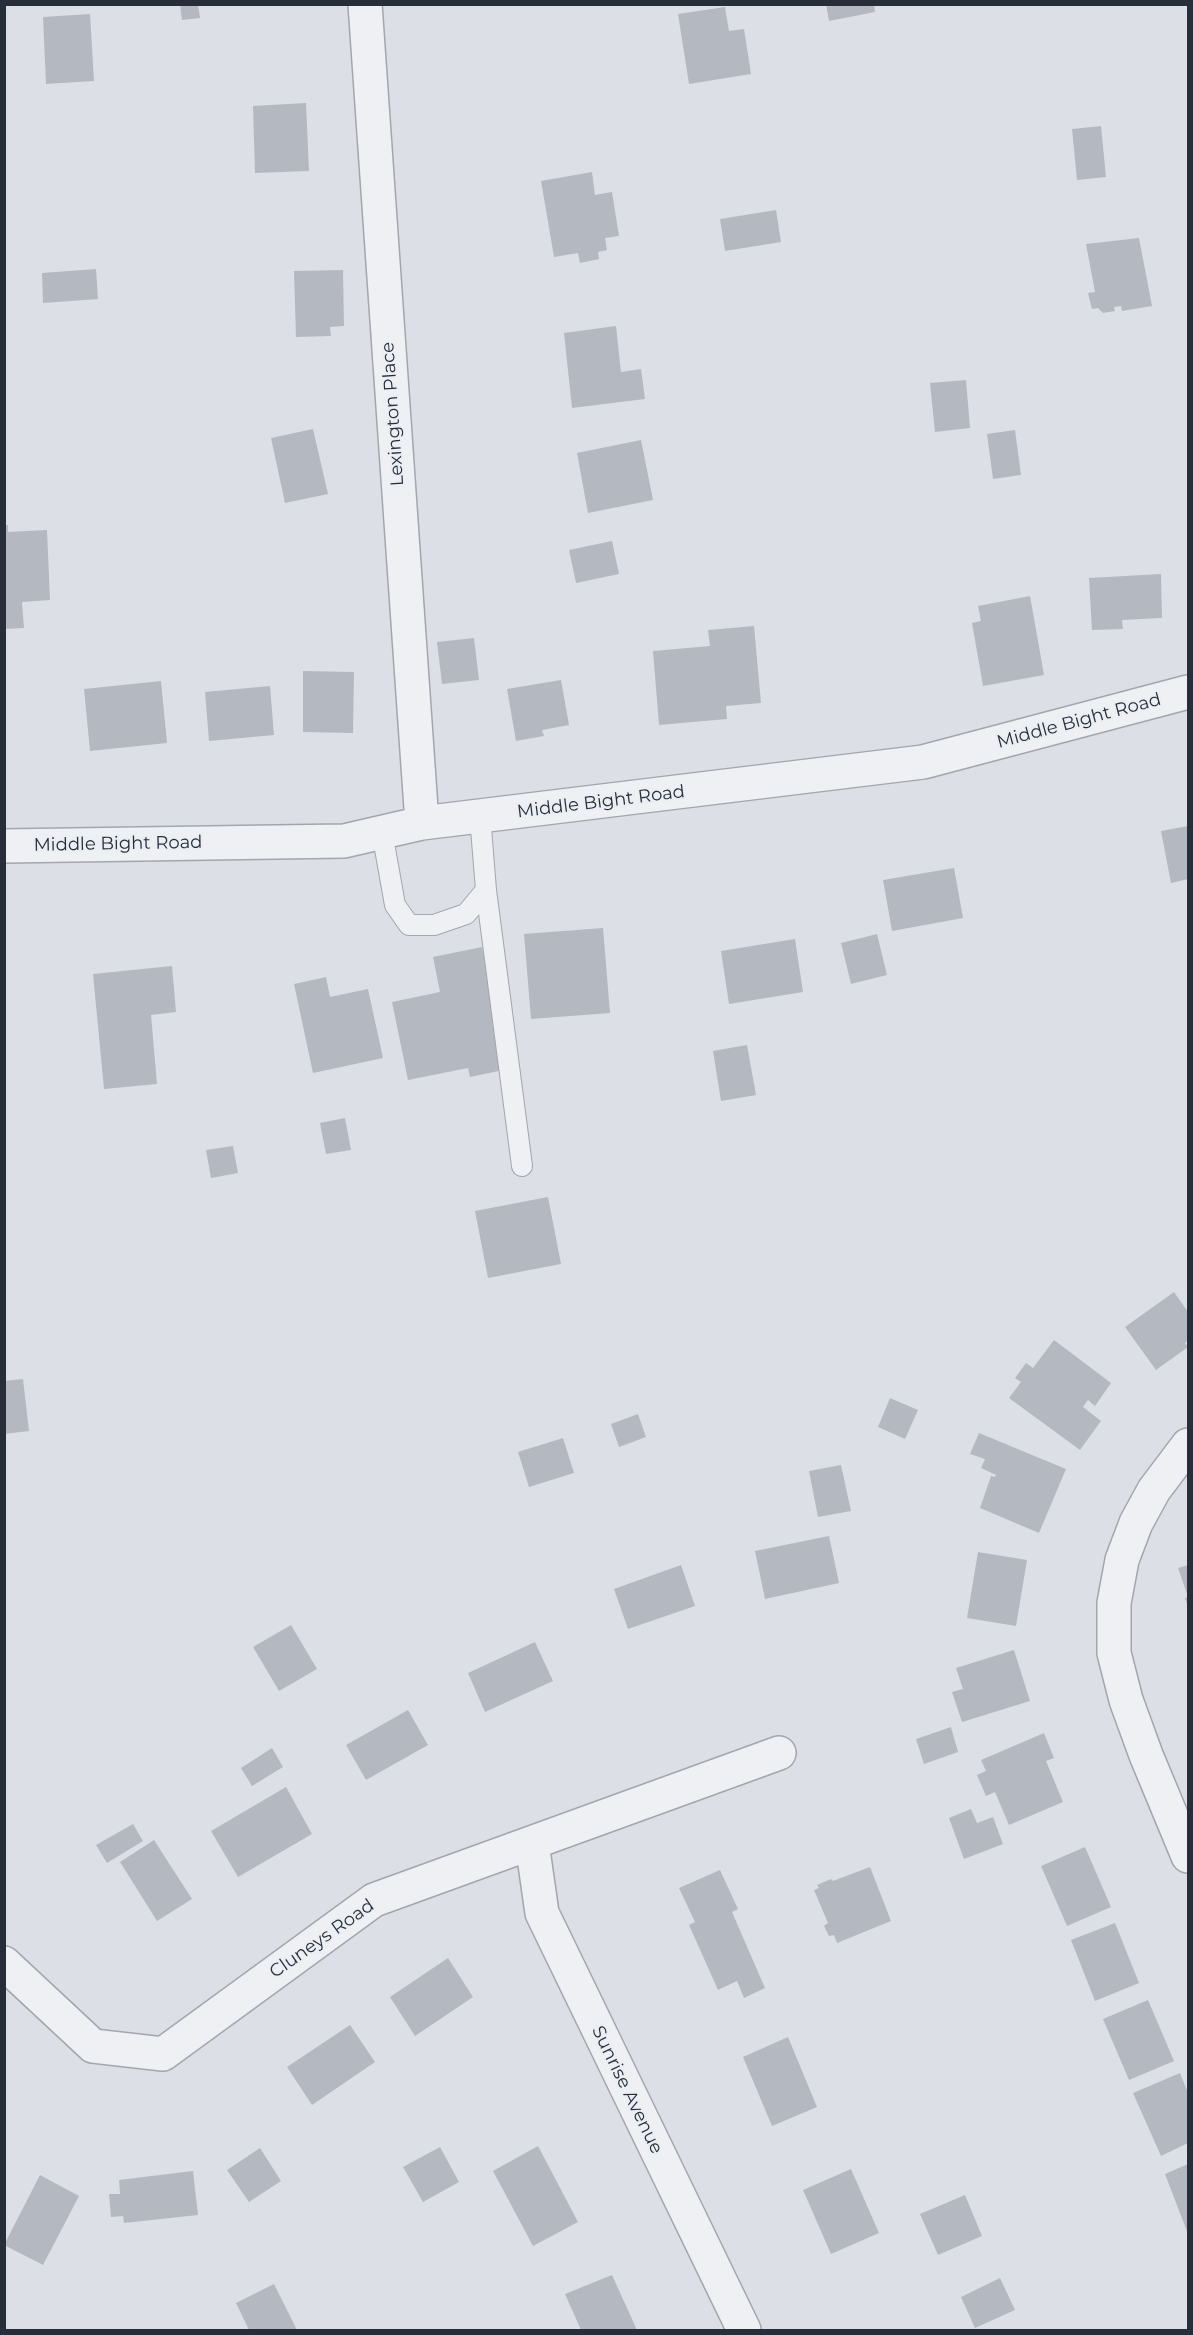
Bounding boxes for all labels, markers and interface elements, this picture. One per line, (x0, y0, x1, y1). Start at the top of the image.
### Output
street label: Lexington Place (377, 341, 409, 487)
street label: Middle Bight Road (995, 689, 1163, 753)
street label: Middle Bight Road (516, 781, 686, 823)
street label: Middle Bight Road (33, 832, 203, 856)
street label: Cluneys Road (265, 1895, 379, 1983)
street label: Sunrise Avenue (587, 2023, 667, 2157)

